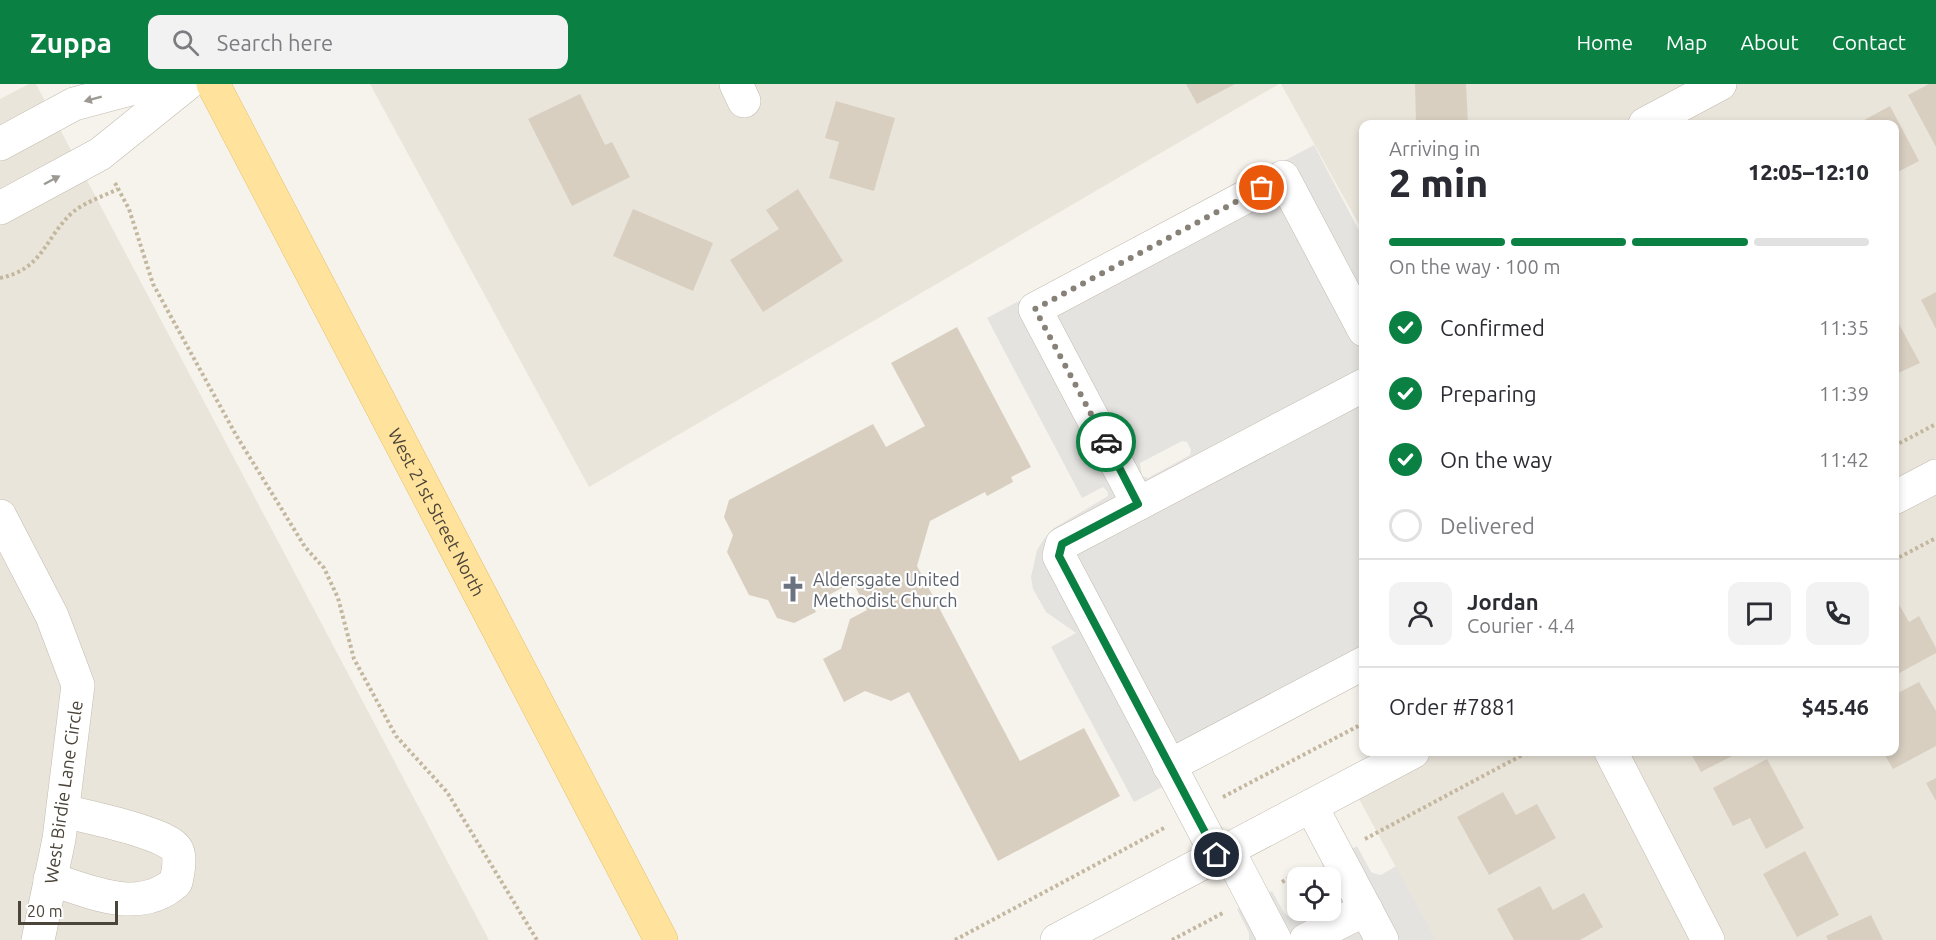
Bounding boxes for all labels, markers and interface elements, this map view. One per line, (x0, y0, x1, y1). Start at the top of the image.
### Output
search box (148, 15, 568, 69)
icon: search (169, 26, 202, 59)
text: Zuppa (30, 27, 112, 58)
text: Search here (217, 30, 333, 55)
text: Home (1576, 30, 1633, 54)
text: Map (1666, 30, 1707, 54)
text: About (1740, 30, 1799, 54)
text: Contact (1832, 30, 1906, 54)
one-way arrow (83, 95, 101, 104)
text: Arriving in (1389, 137, 1480, 160)
text: 12:05–12:10 (1748, 159, 1869, 184)
text: 2 min (1389, 161, 1488, 204)
pin (1236, 162, 1287, 213)
icon: bag (1245, 171, 1278, 204)
one-way arrow (43, 175, 60, 185)
text: On the way · 100 m (1389, 255, 1561, 278)
icon: check (1389, 311, 1422, 344)
text: Confirmed (1440, 315, 1545, 340)
text: 11:35 (1819, 316, 1869, 339)
icon: check (1389, 377, 1422, 410)
text: Preparing (1440, 381, 1537, 406)
text: 11:39 (1819, 382, 1869, 405)
courier (1076, 412, 1136, 472)
street label: West 21st Street North (385, 425, 489, 599)
icon: car (1090, 426, 1123, 459)
icon: check (1389, 443, 1422, 476)
text: On the way (1440, 447, 1552, 472)
text: 11:42 (1819, 448, 1869, 471)
text: Delivered (1440, 513, 1535, 538)
place label: Aldersgate United Methodist Church (813, 569, 960, 610)
church icon: Aldersgate United Methodist Church (778, 574, 808, 604)
button: person (1389, 582, 1452, 645)
button: chat (1728, 582, 1791, 645)
button: phone (1806, 582, 1869, 645)
text: Jordan (1467, 589, 1539, 614)
text: Courier · 4.4 (1467, 614, 1575, 637)
text: Order #7881 (1389, 694, 1517, 719)
text: $45.46 (1802, 694, 1869, 719)
street label: West Birdie Lane Circle (40, 699, 86, 885)
pin (1191, 829, 1242, 880)
icon: home (1200, 838, 1233, 871)
map controls (1287, 867, 1341, 921)
button: locate (1287, 867, 1341, 921)
scale bar (18, 898, 118, 926)
text: 20 m (27, 902, 63, 920)

